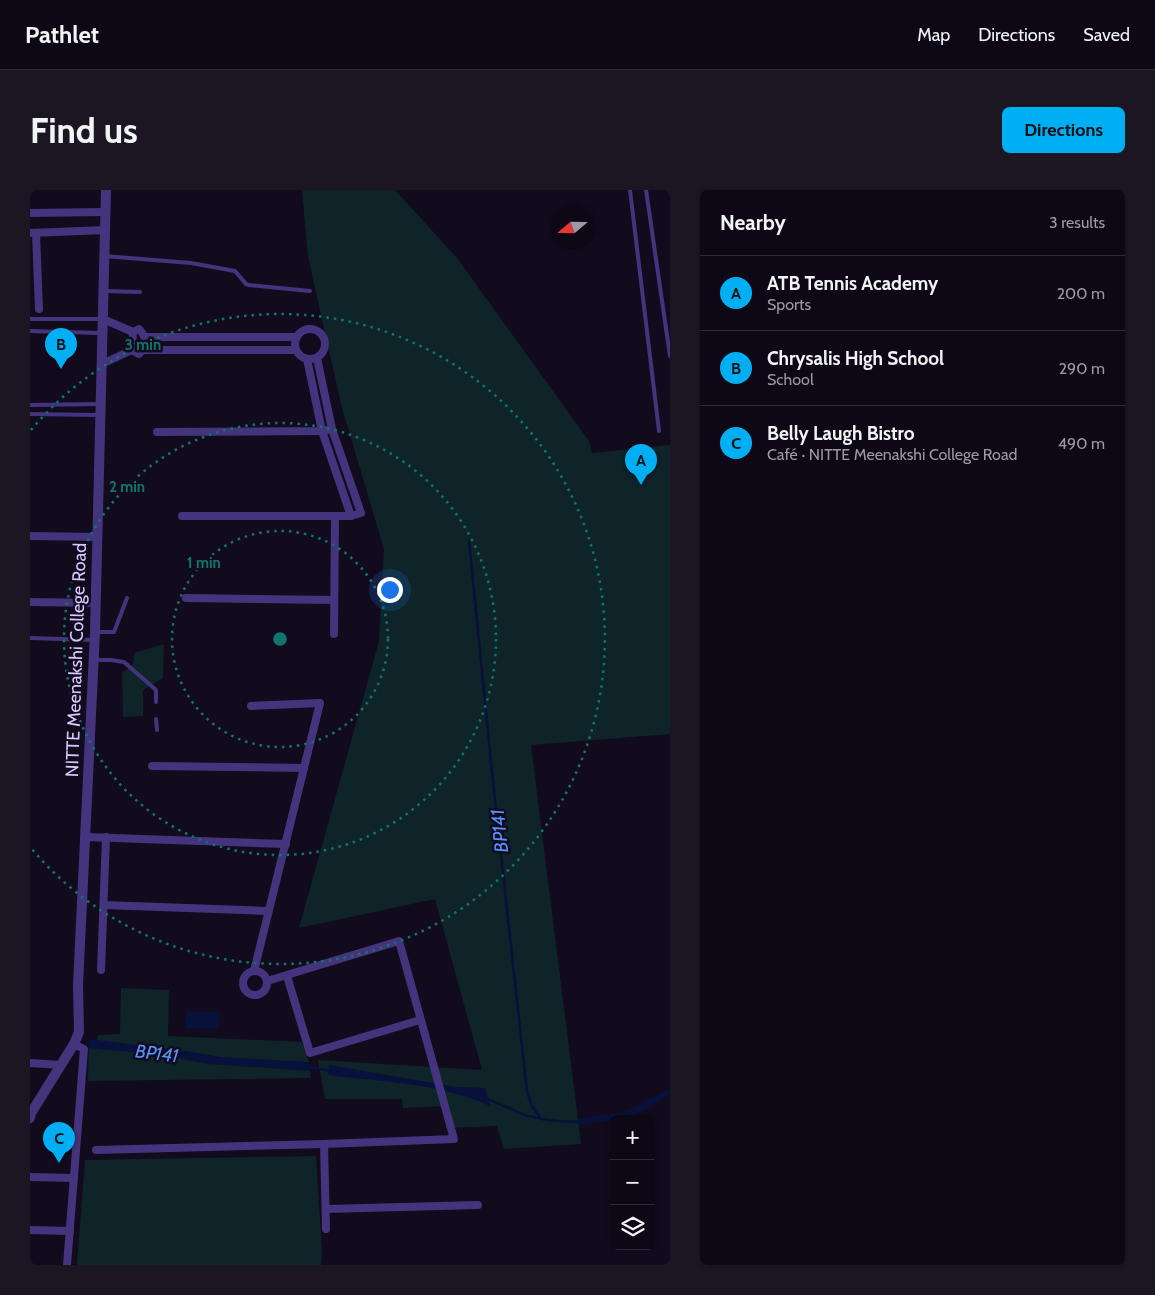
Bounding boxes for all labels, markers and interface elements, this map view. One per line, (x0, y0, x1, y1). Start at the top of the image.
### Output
text: Pathlet (25, 20, 99, 49)
text: Map (917, 24, 950, 46)
text: Directions (978, 24, 1055, 46)
text: Saved (1083, 24, 1130, 46)
button: Directions (1002, 107, 1125, 153)
text: Find us (30, 109, 138, 152)
north arrow (550, 205, 595, 250)
text: Nearby (720, 210, 786, 235)
text: 3 results (1049, 213, 1105, 232)
text: ATB Tennis Academy (767, 272, 938, 295)
text: A (731, 284, 741, 303)
text: 200 m (1057, 284, 1105, 303)
text: Sports (767, 295, 811, 314)
pin: B (45, 328, 77, 369)
text: 3 min (125, 336, 161, 354)
text: Chrysalis High School (767, 347, 944, 370)
text: B (731, 359, 741, 378)
text: 290 m (1059, 359, 1105, 378)
text: School (767, 370, 814, 389)
text: Belly Laugh Bistro (767, 422, 915, 445)
text: C (731, 434, 741, 453)
text: 490 m (1058, 434, 1105, 453)
pin: A (625, 444, 657, 485)
text: Café · NITTE Meenakshi College Road (767, 445, 1017, 464)
text: 2 min (109, 478, 145, 496)
street label: NITTE Meenakshi College Road (61, 542, 91, 778)
text: 1 min (187, 554, 221, 572)
your location (377, 577, 403, 603)
centre of rings (271, 630, 289, 648)
water label: BP141 (486, 808, 513, 854)
water label: BP141 (134, 1039, 180, 1068)
map controls (610, 1115, 655, 1250)
button: + (610, 1115, 655, 1160)
pin: C (43, 1122, 75, 1163)
button: − (610, 1160, 655, 1205)
button: layers (610, 1205, 655, 1250)

